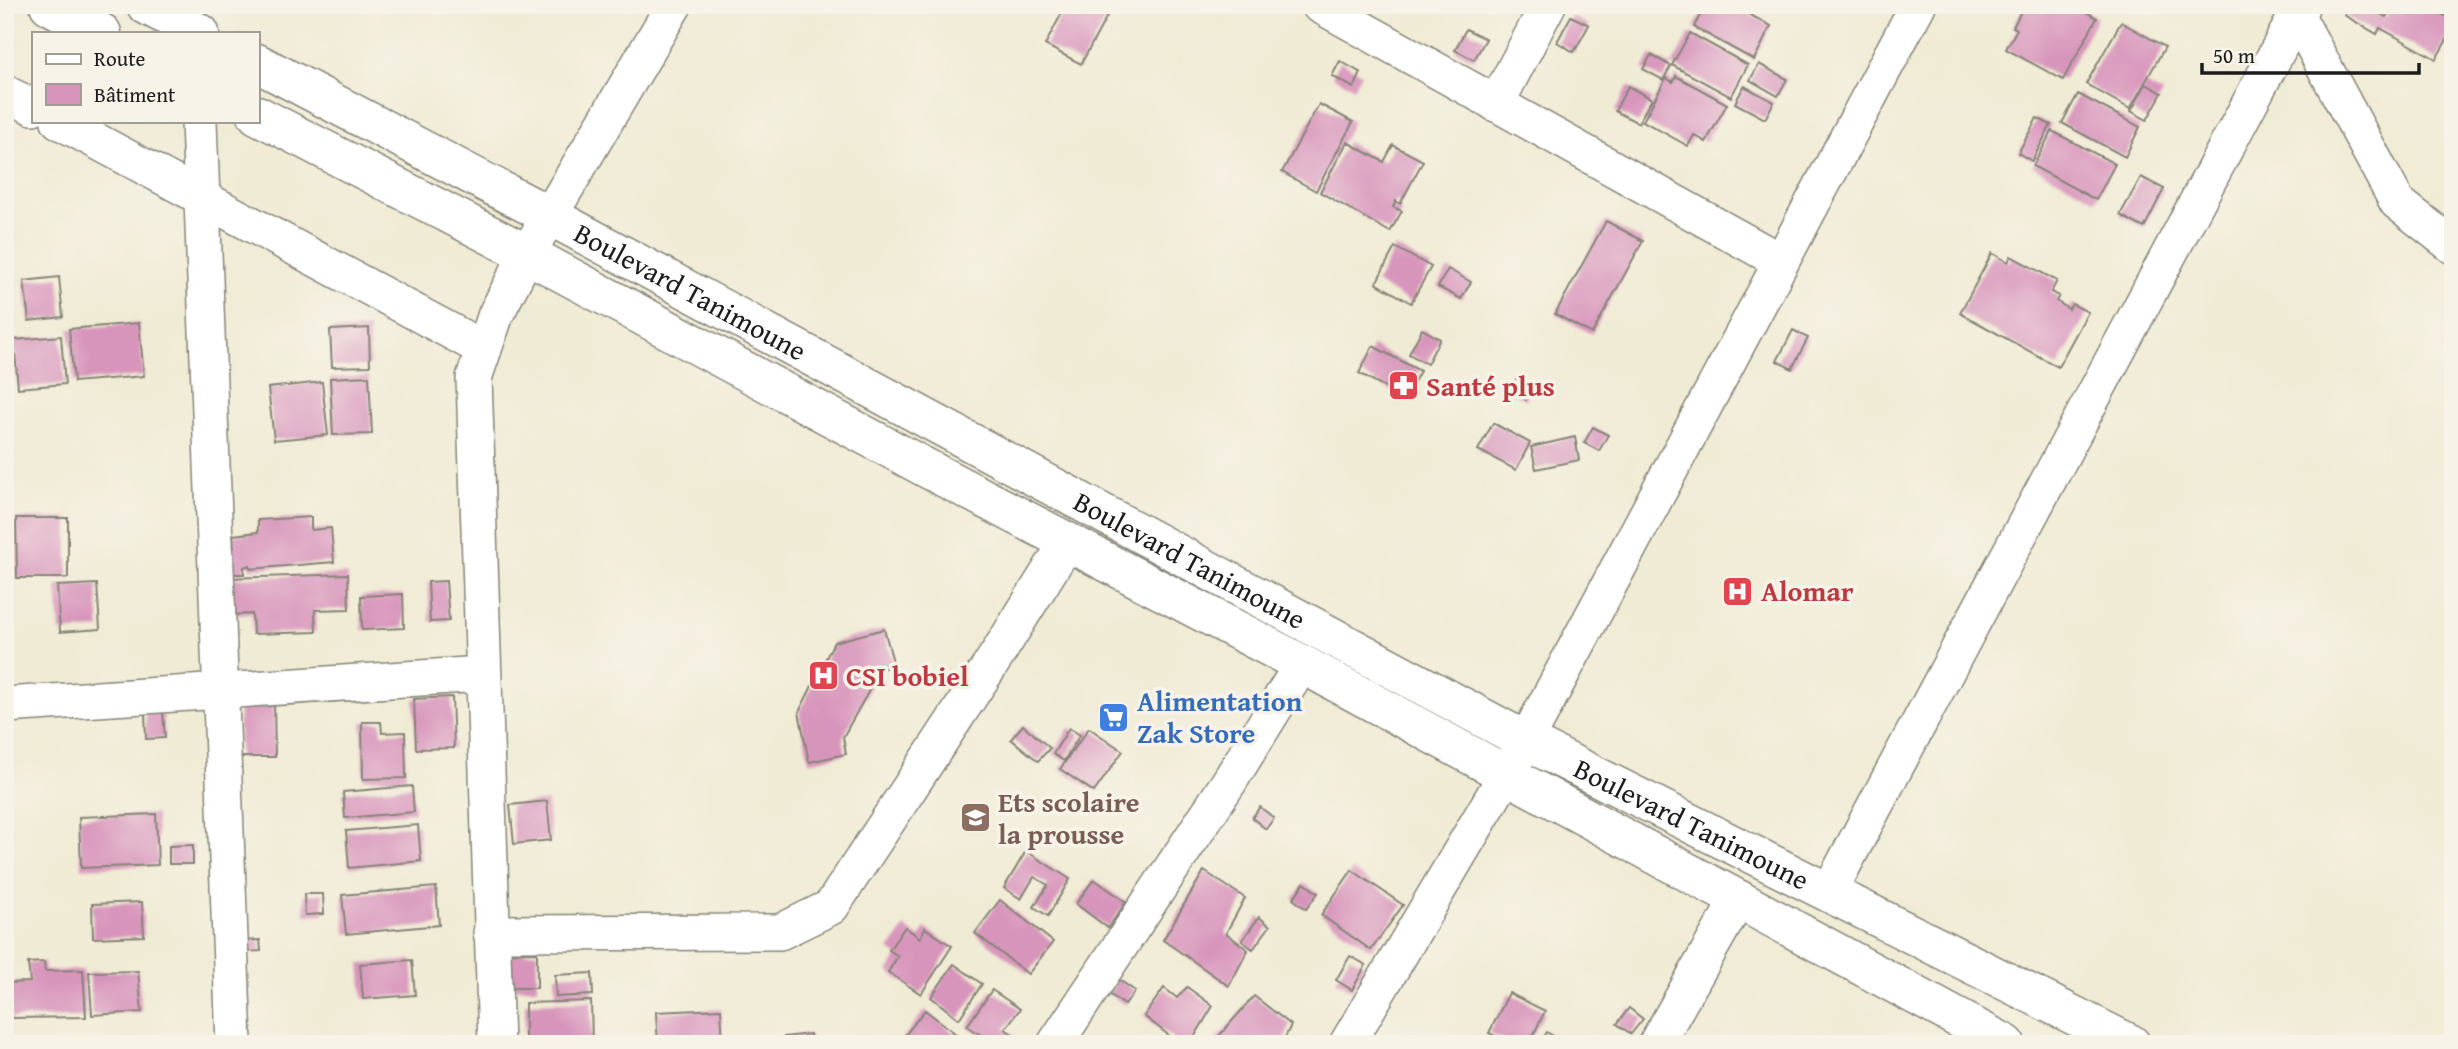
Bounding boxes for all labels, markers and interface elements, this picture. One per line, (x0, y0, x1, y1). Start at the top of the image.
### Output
legend (32, 32, 259, 122)
scale bar (2202, 32, 2420, 76)
text: 50 m (2213, 40, 2255, 71)
text: Route (94, 43, 146, 74)
text: Bâtiment (94, 79, 176, 110)
street label: Boulevard Tanimoune (567, 212, 814, 370)
place label: Santé plus (1426, 365, 1555, 406)
pharmacy icon: Santé plus (1386, 369, 1420, 403)
street label: Boulevard Tanimoune (1067, 481, 1313, 639)
place label: Alomar (1761, 570, 1854, 611)
hospital icon: Alomar (1721, 574, 1755, 608)
place label: CSI bobiel (846, 655, 969, 696)
hospital icon: CSI bobiel (806, 659, 840, 693)
place label: Alimentation Zak Store (1137, 680, 1303, 753)
supermarket icon: Alimentation Zak Store (1097, 700, 1131, 734)
street label: Boulevard Tanimoune (1567, 747, 1816, 900)
place label: Ets scolaire la prousse (998, 781, 1140, 854)
school or university icon: Ets scolaire la prousse (958, 801, 992, 835)

